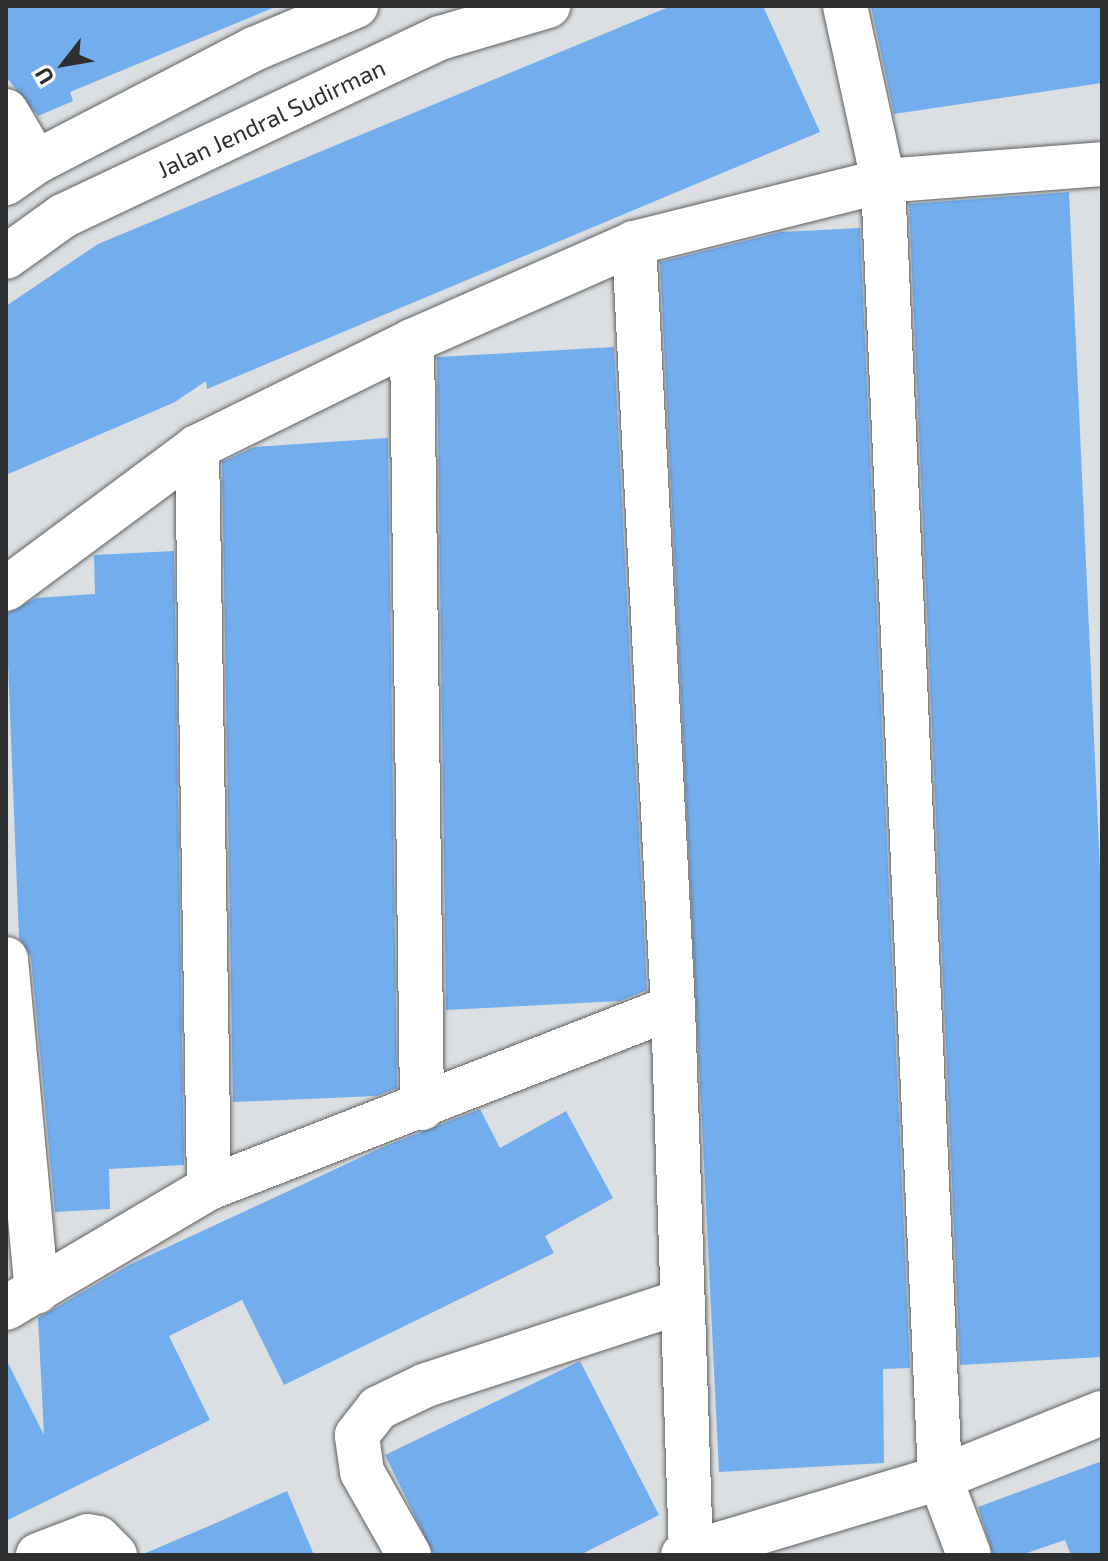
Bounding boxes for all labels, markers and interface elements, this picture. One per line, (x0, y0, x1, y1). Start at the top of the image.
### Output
north arrow (24, 24, 104, 104)
street label: Jalan Jendral Sudirman (152, 52, 390, 184)
text: U (28, 63, 58, 90)

